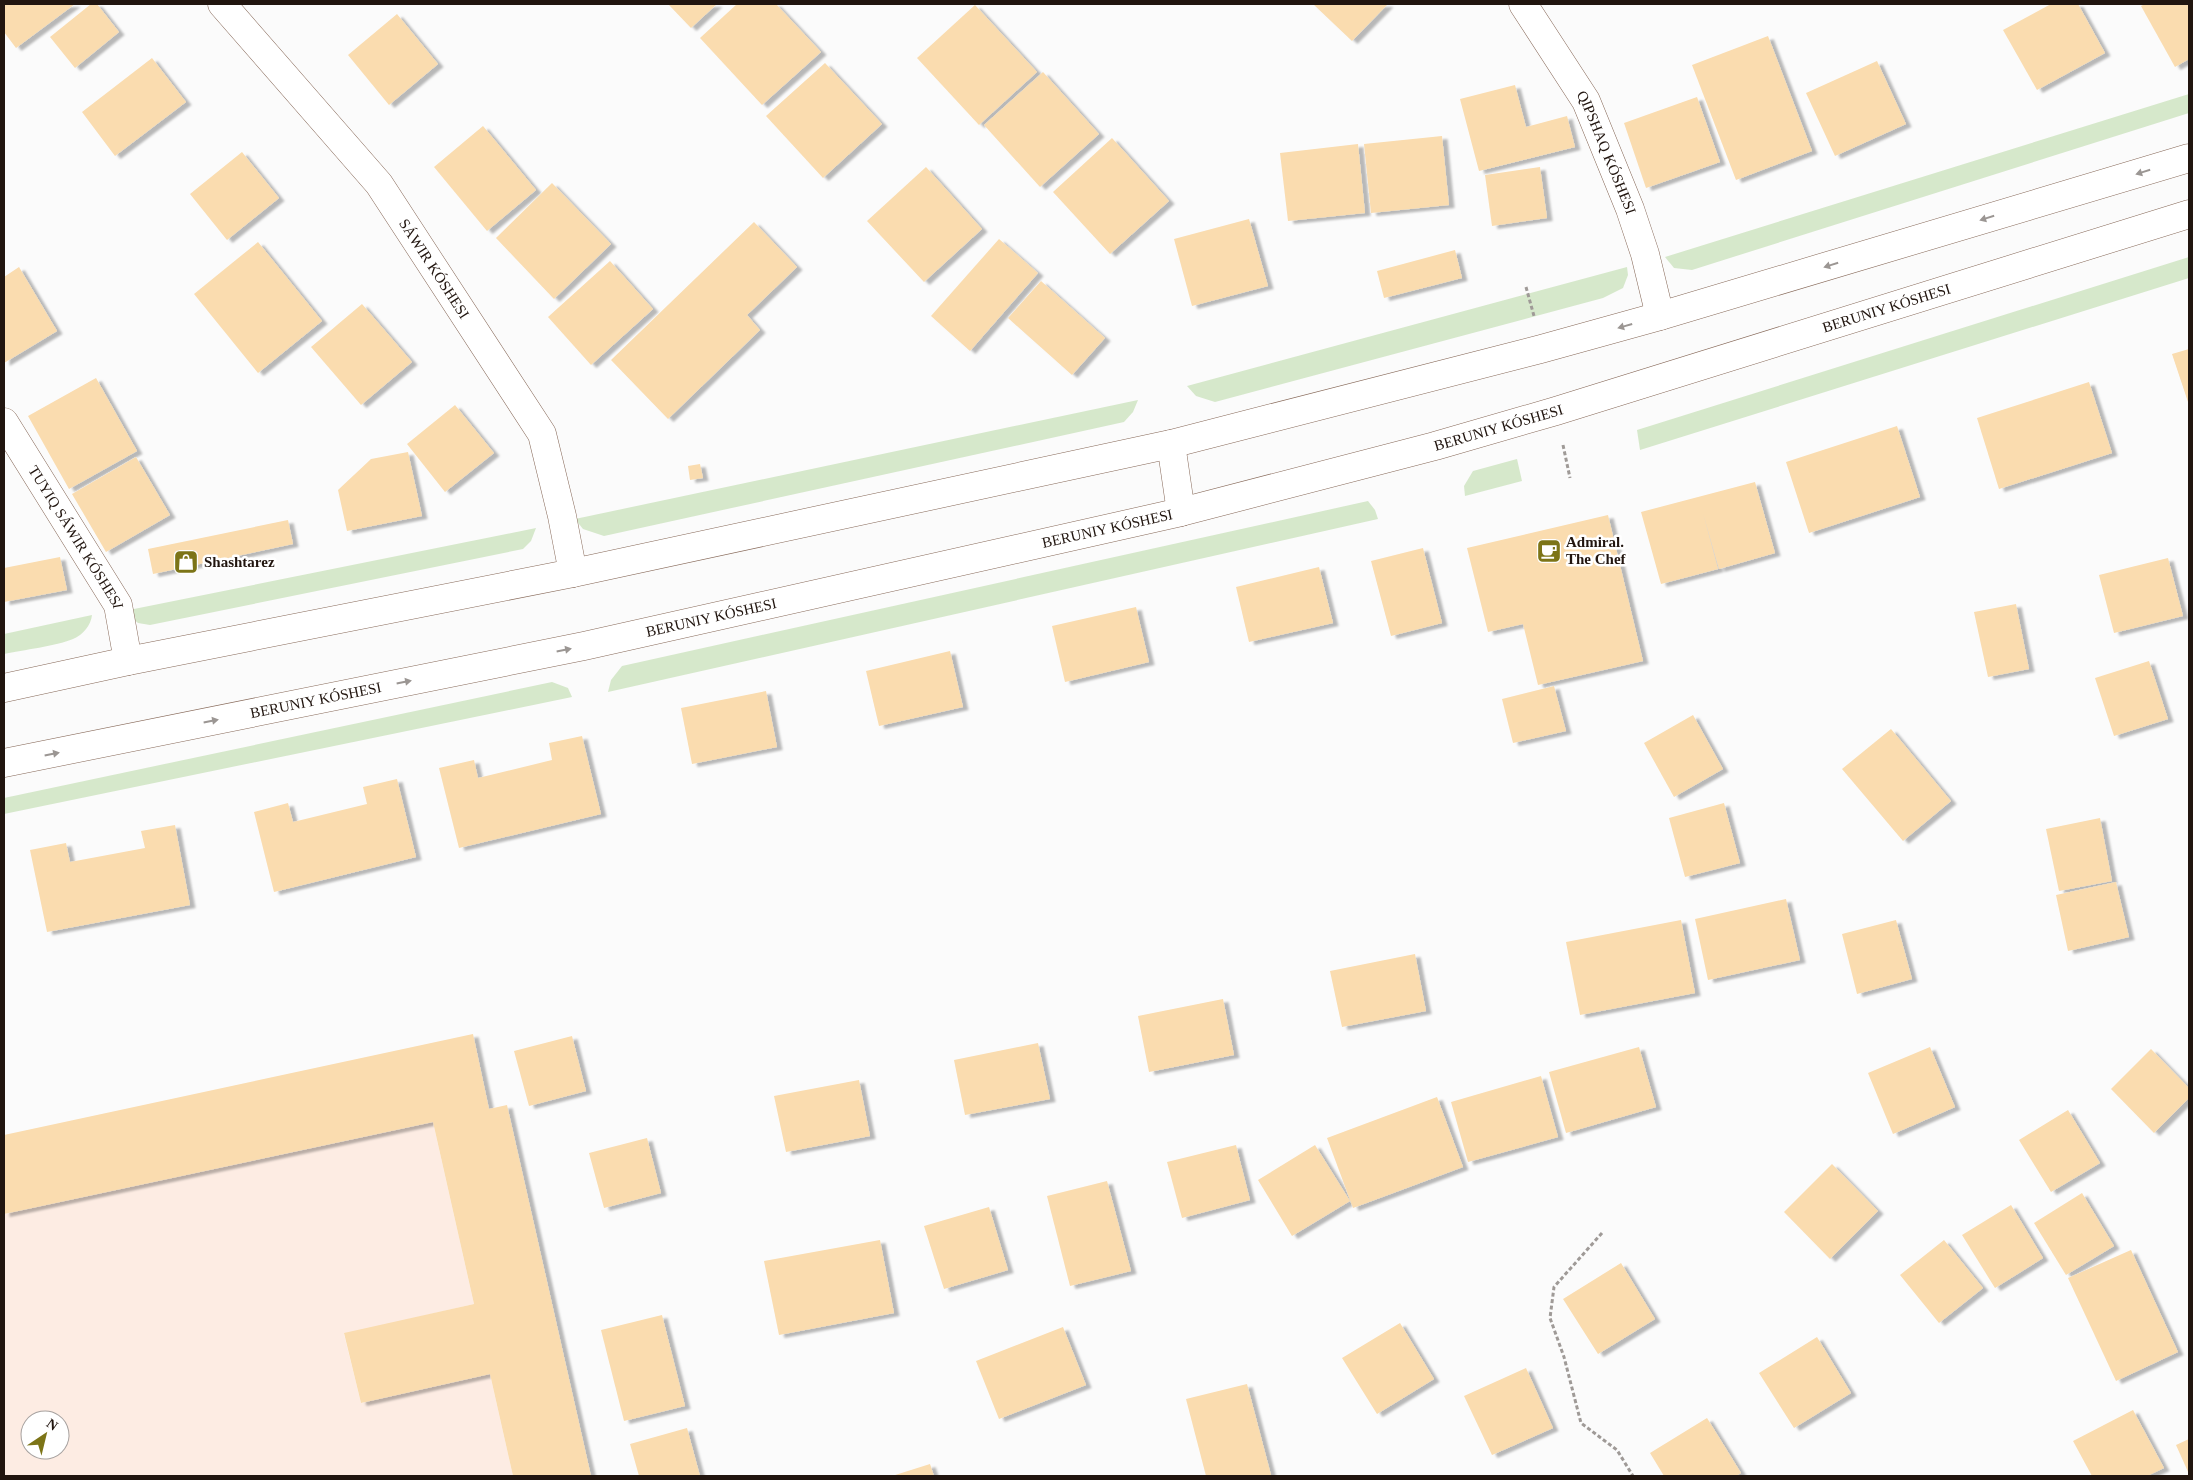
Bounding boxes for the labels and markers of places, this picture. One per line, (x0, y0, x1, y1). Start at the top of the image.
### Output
place label: Admiral. The Chef (1566, 534, 1627, 567)
cafe icon: Admiral. The Chef (1536, 538, 1562, 564)
shop icon: Shashtarez (173, 549, 199, 575)
place label: Shashtarez (204, 554, 275, 570)

